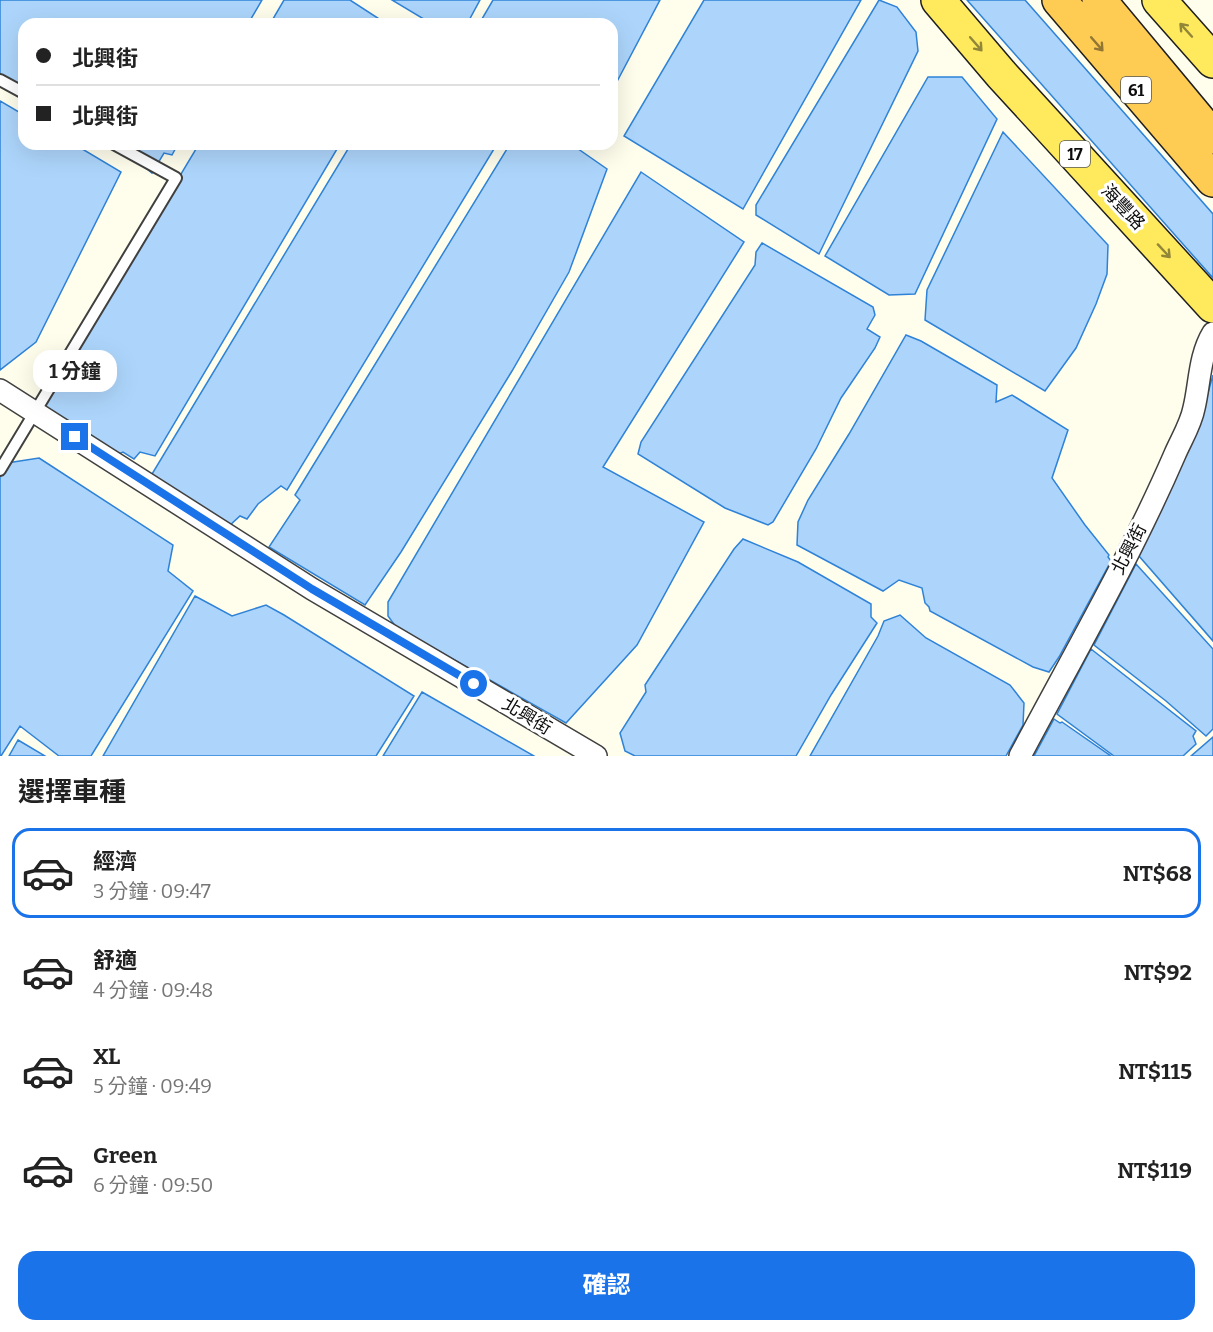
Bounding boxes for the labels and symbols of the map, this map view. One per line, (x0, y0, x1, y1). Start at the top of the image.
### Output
one-way arrow (1179, 23, 1193, 38)
one-way arrow (969, 36, 983, 51)
one-way arrow (1090, 36, 1104, 51)
road number: 61 (1121, 77, 1151, 103)
road number: 17 (1060, 141, 1090, 167)
street label: 海豐路 (1097, 180, 1149, 234)
one-way arrow (1157, 243, 1171, 258)
callout: 1 分鐘 (33, 350, 117, 392)
route end (61, 423, 88, 450)
street label: 北興街 (1107, 520, 1151, 578)
route start (460, 670, 487, 697)
street label: 北興街 (498, 693, 556, 739)

